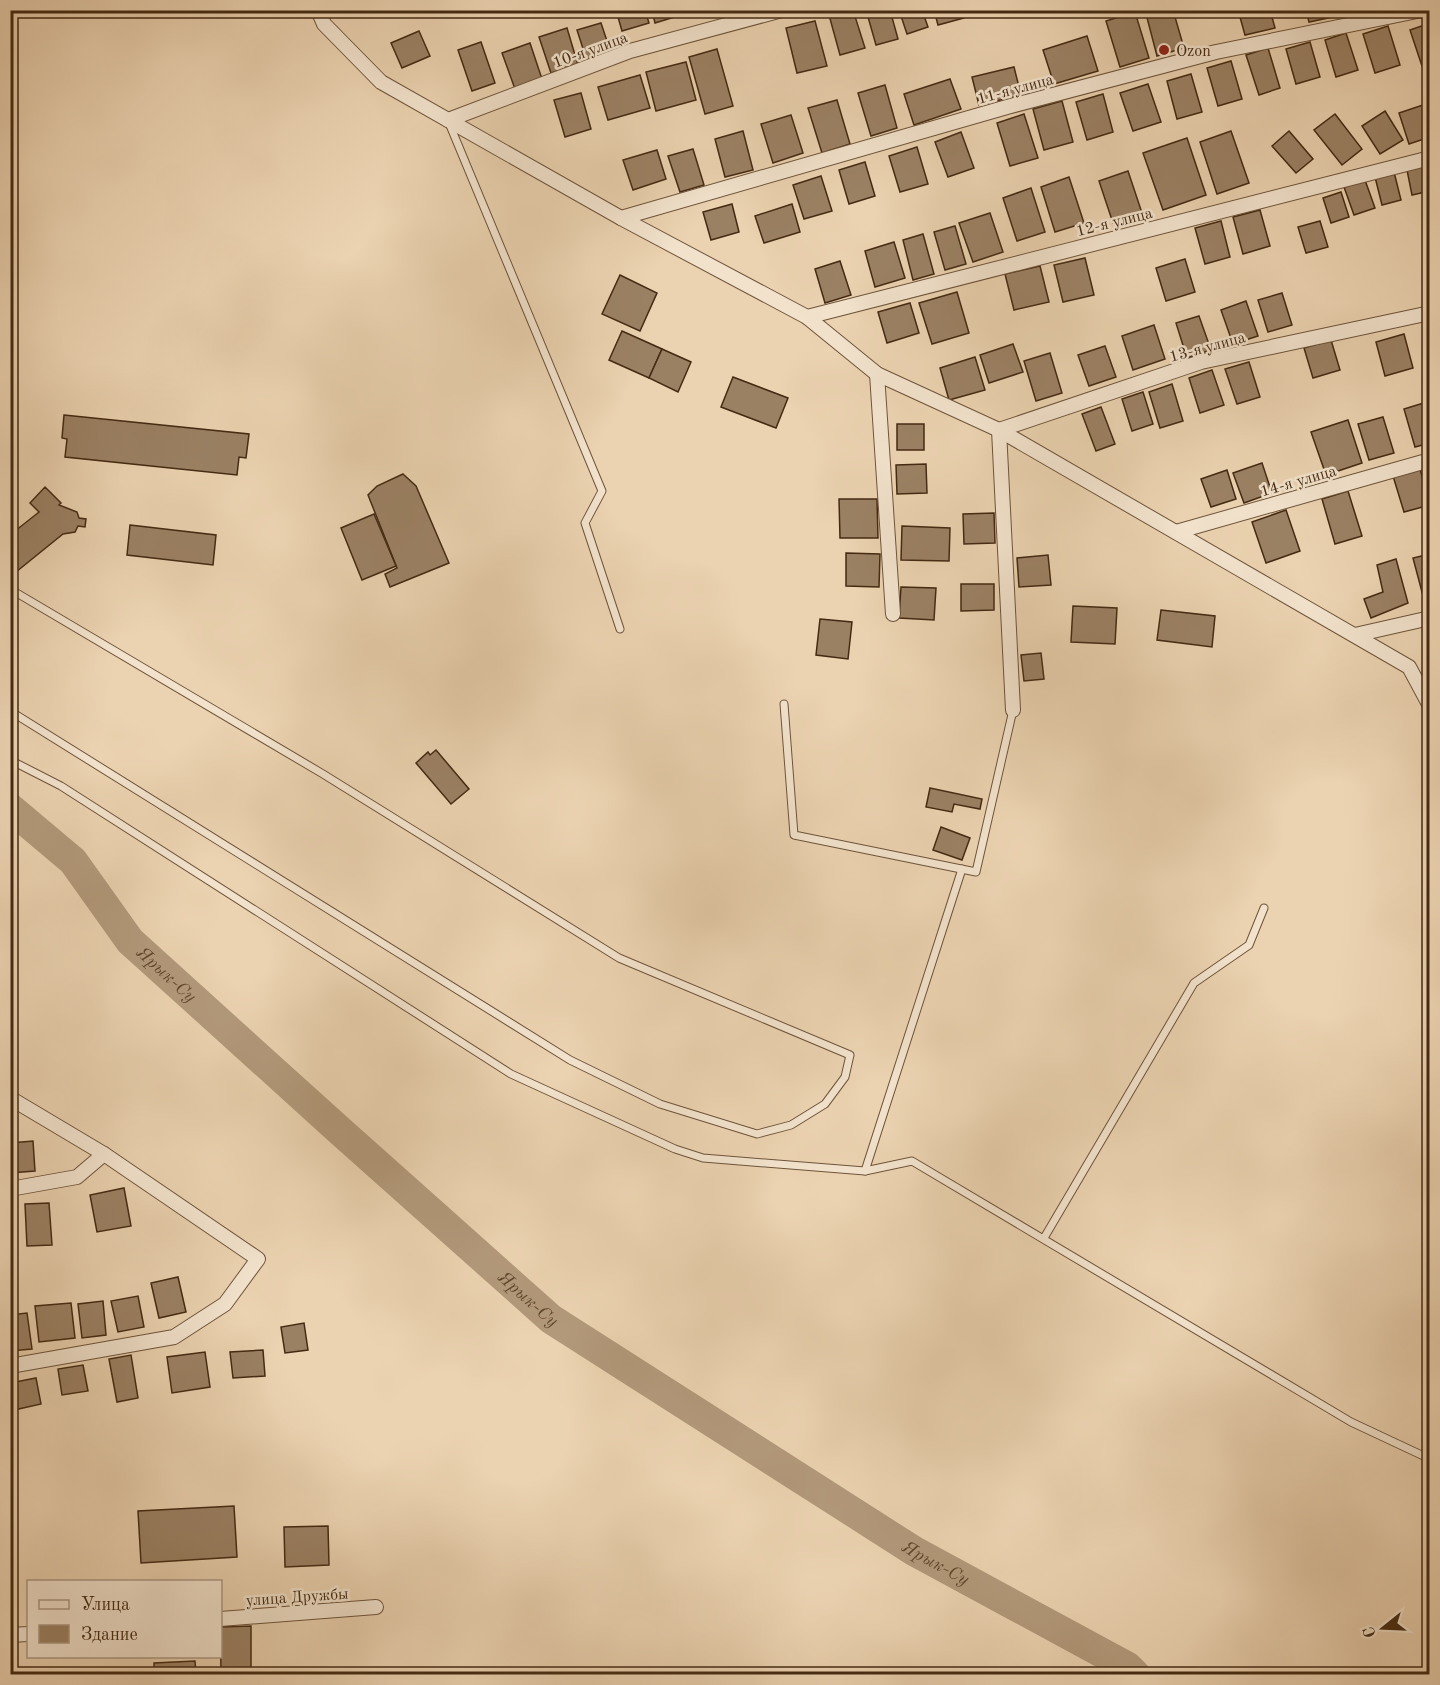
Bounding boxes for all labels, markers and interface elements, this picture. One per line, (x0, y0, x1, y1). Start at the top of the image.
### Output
street label: 10-я улица (551, 30, 630, 72)
marker: Ozon (1157, 43, 1171, 57)
place label: Ozon (1176, 44, 1211, 60)
street label: 11-я улица (976, 72, 1055, 108)
street label: 12-я улица (1075, 206, 1154, 240)
street label: 13-я улица (1168, 330, 1247, 366)
street label: 14-я улица (1259, 463, 1338, 500)
water label: Ярык-Су (133, 944, 200, 1007)
water label: Ярык-Су (494, 1268, 561, 1331)
water label: Ярык-Су (899, 1538, 973, 1589)
legend (27, 1580, 222, 1658)
street label: улица Дружбы (245, 1586, 349, 1610)
text: Улица (81, 1596, 130, 1614)
north arrow (1353, 1598, 1413, 1658)
text: С (1361, 1625, 1380, 1640)
text: Здание (81, 1626, 138, 1644)

